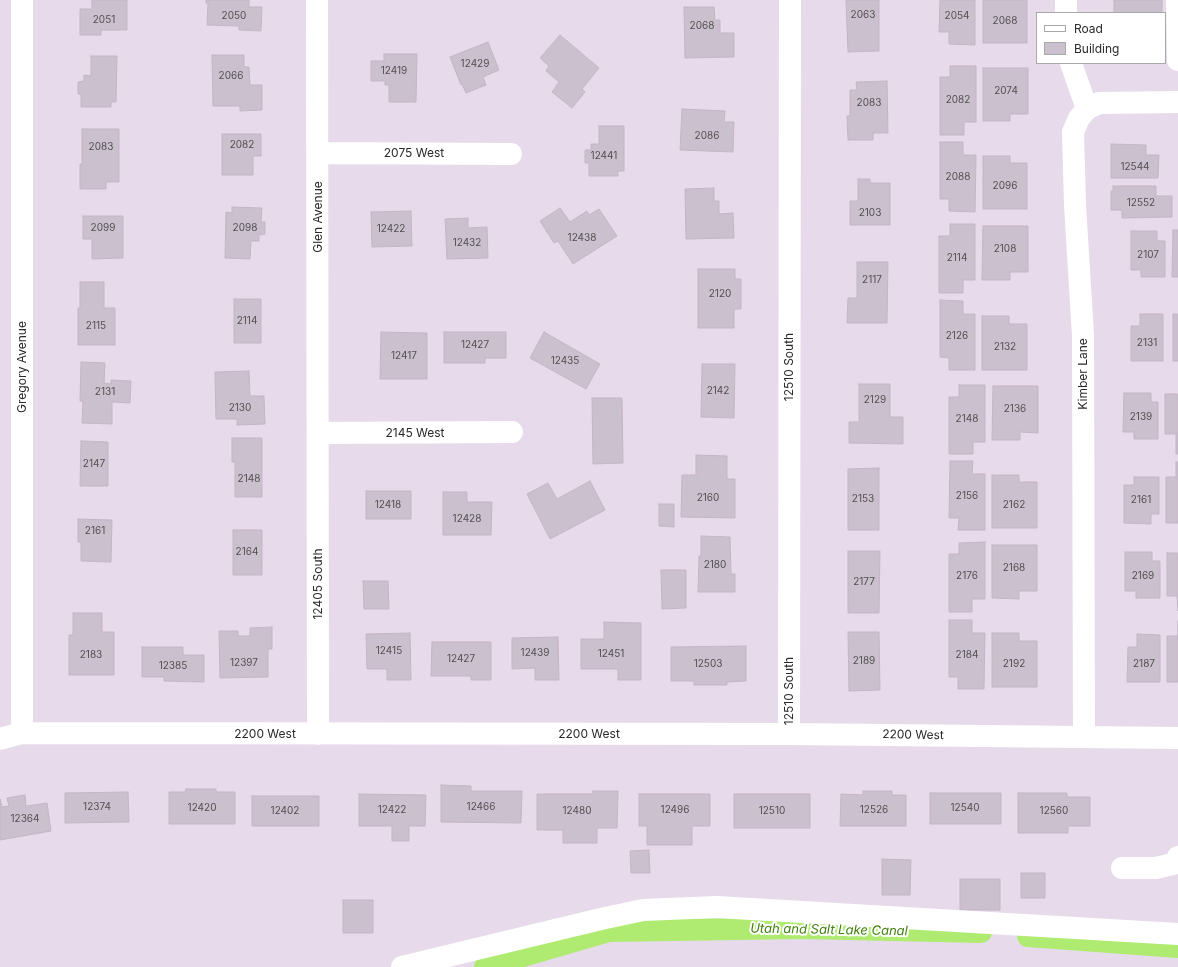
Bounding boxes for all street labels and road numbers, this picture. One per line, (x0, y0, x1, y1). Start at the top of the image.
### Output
street label: 2075 West (384, 146, 444, 160)
street label: Glen Avenue (311, 181, 325, 253)
street label: Gregory Avenue (15, 321, 29, 413)
street label: 12510 South (782, 333, 796, 401)
street label: Kimber Lane (1076, 338, 1090, 410)
street label: 2145 West (385, 426, 445, 440)
street label: 12405 South (311, 548, 325, 620)
street label: 12510 South (782, 657, 796, 725)
street label: 2200 West (234, 727, 296, 741)
street label: 2200 West (558, 727, 620, 741)
street label: 2200 West (882, 727, 944, 743)

